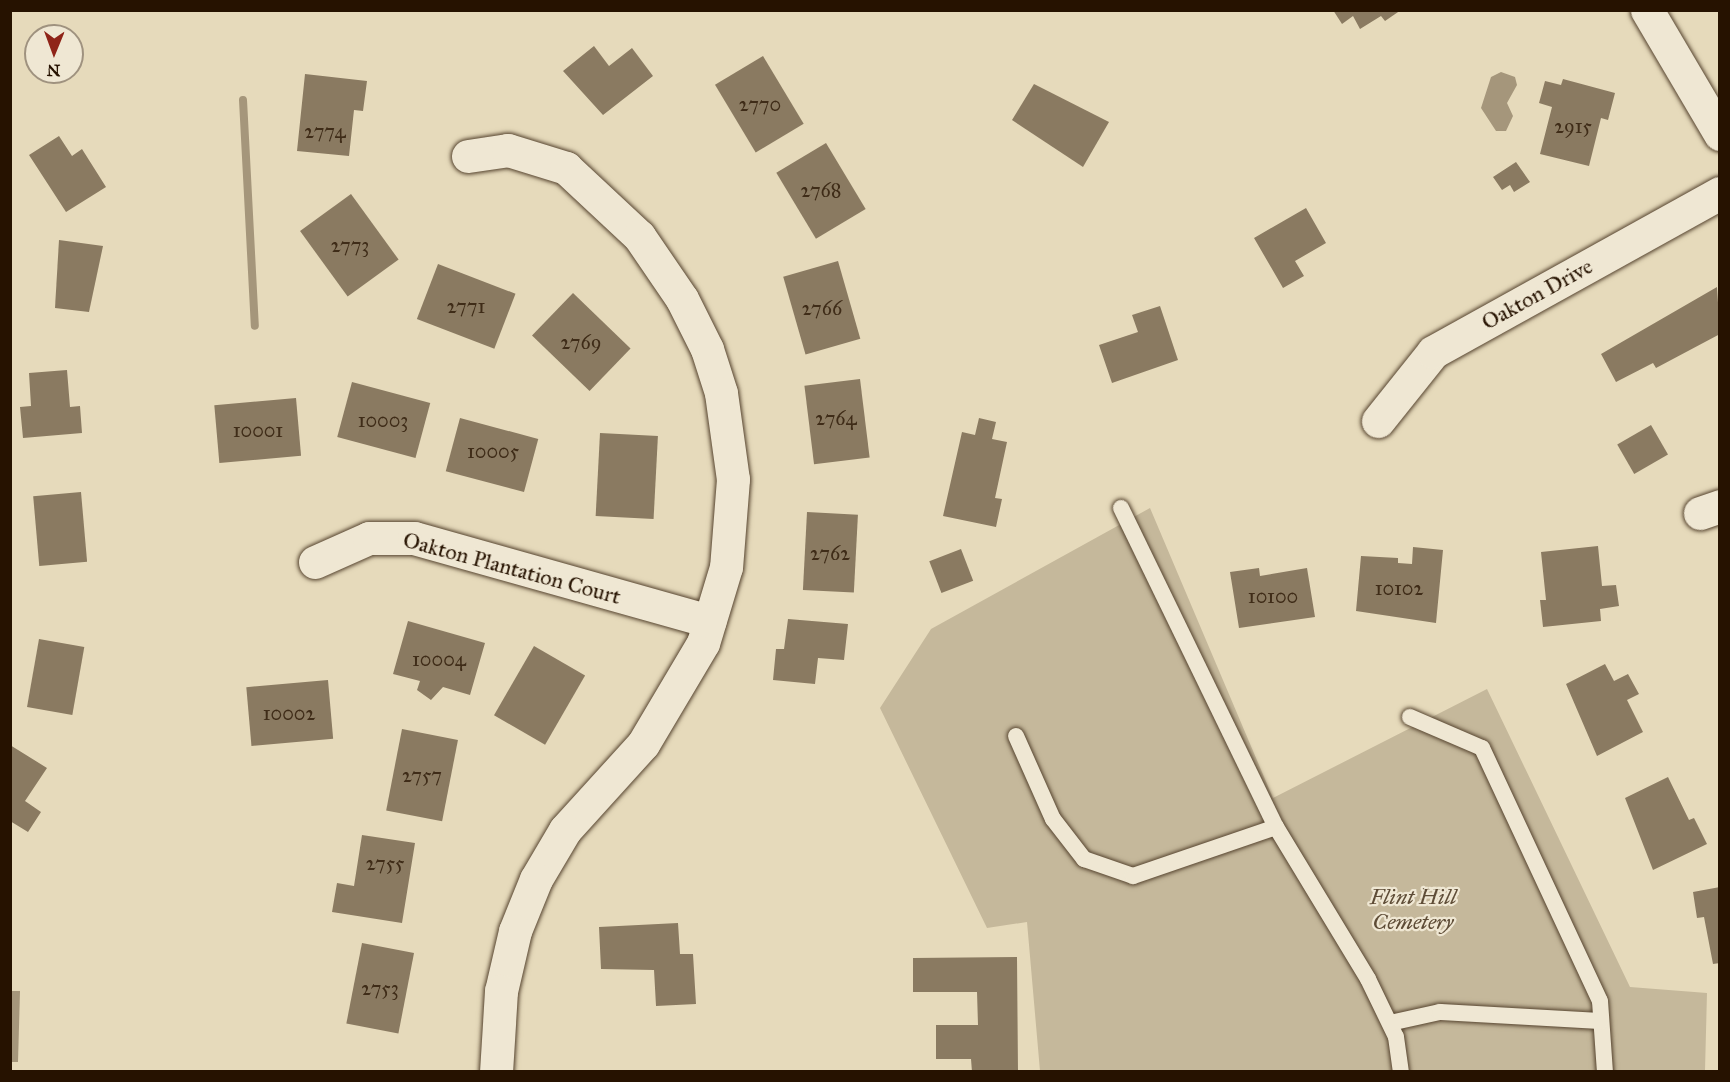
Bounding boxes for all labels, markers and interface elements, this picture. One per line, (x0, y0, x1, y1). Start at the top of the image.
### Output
north arrow (24, 24, 84, 84)
text: N (47, 61, 61, 80)
house number: 2770 (739, 92, 781, 116)
house number: 2915 (1554, 114, 1592, 138)
house number: 2774 (304, 119, 346, 143)
house number: 2768 (801, 178, 841, 202)
house number: 2773 (331, 233, 369, 257)
street label: Oakton Drive (1477, 253, 1597, 335)
house number: 2771 (447, 294, 485, 318)
house number: 2766 (802, 296, 842, 320)
house number: 2769 (561, 330, 601, 354)
house number: 2764 (815, 406, 857, 430)
house number: 10003 (358, 408, 408, 432)
house number: 10001 (233, 418, 283, 442)
house number: 10005 (467, 439, 519, 463)
street label: Oakton Plantation Court (400, 526, 624, 610)
house number: 2762 (810, 541, 850, 565)
house number: 10102 (1375, 576, 1423, 600)
house number: 10100 (1248, 584, 1298, 608)
house number: 10004 (412, 647, 466, 671)
house number: 10002 (263, 701, 315, 725)
house number: 2757 (402, 763, 442, 787)
house number: 2755 (366, 851, 404, 875)
park label: Flint Hill Cemetery (1370, 883, 1456, 934)
house number: 2753 (361, 976, 399, 1000)

